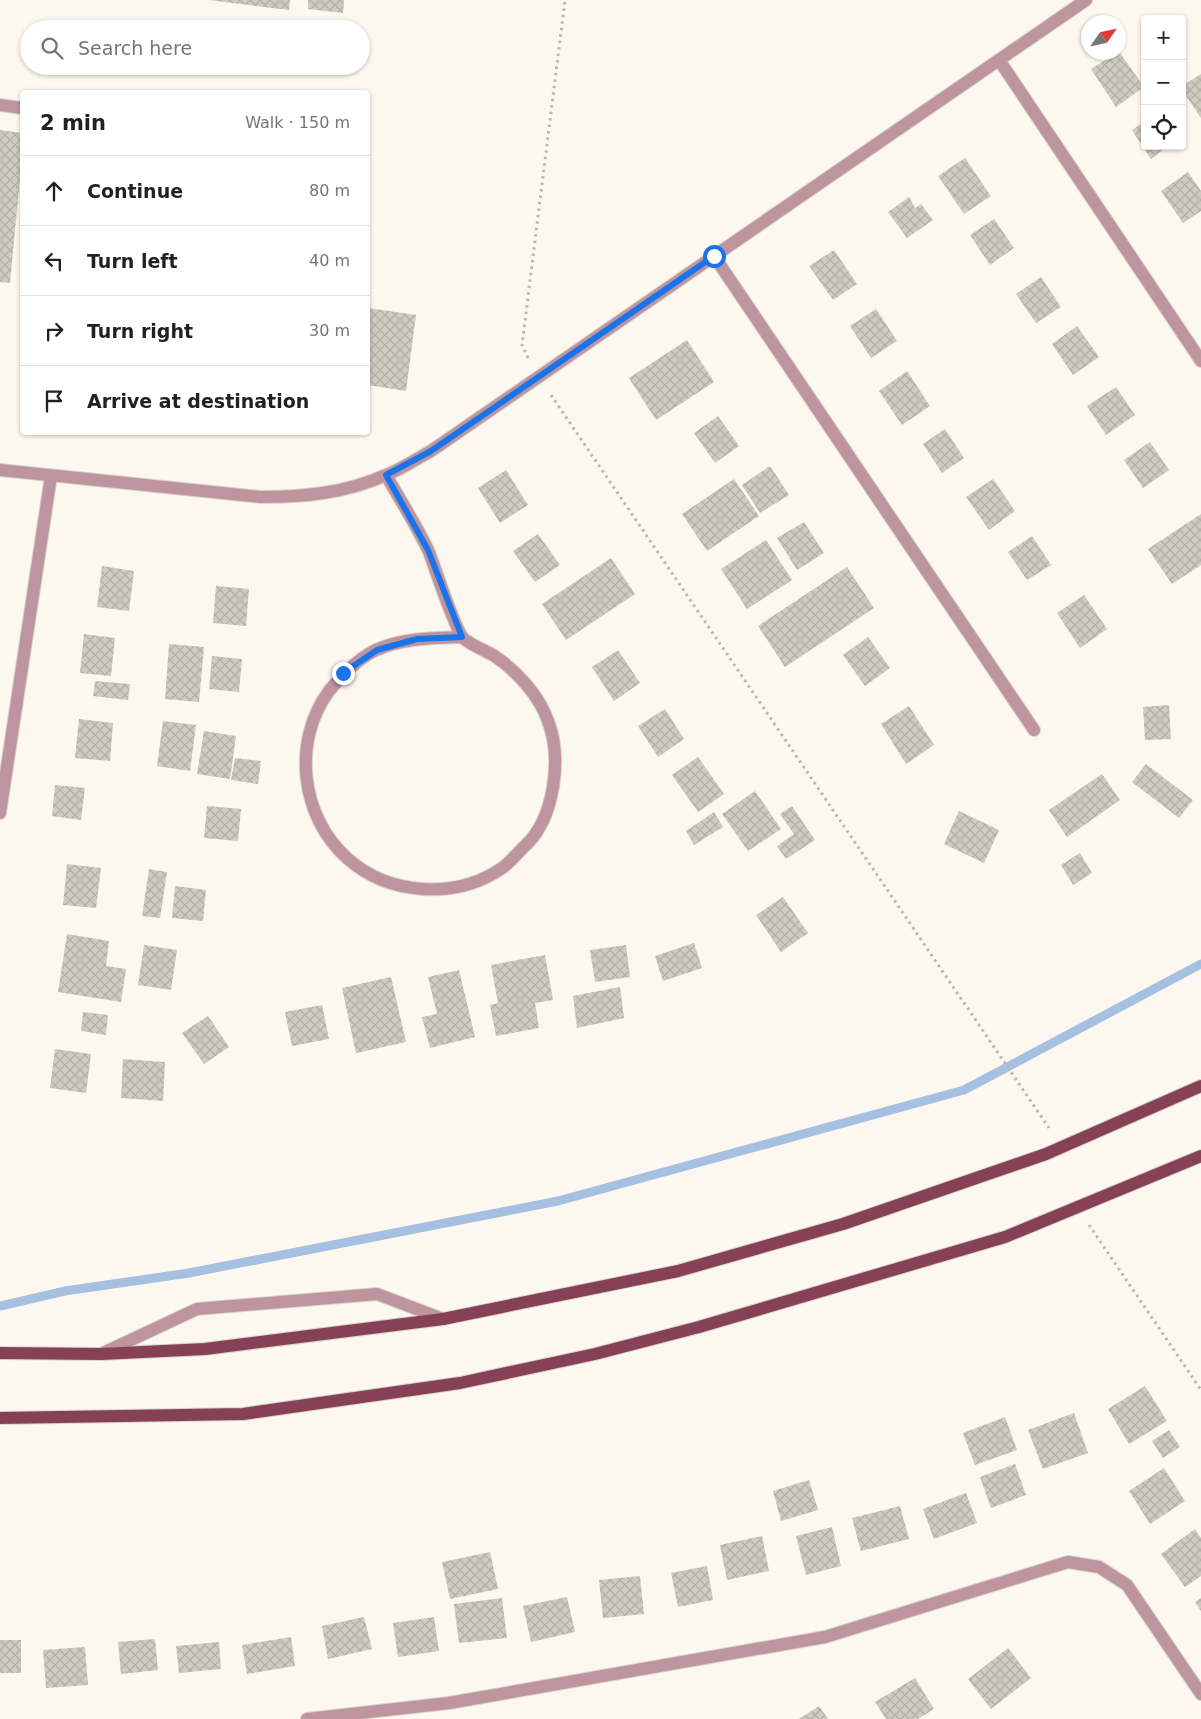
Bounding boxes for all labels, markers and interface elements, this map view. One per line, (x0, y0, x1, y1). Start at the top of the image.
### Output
north arrow (1081, 15, 1126, 60)
map controls (1141, 15, 1186, 150)
button: + (1141, 15, 1186, 60)
search box (20, 20, 370, 75)
icon: search (38, 34, 66, 62)
text: Search here (78, 37, 192, 59)
button: − (1141, 60, 1186, 105)
button: locate (1141, 105, 1186, 150)
text: 2 min (40, 111, 106, 135)
text: Walk · 150 m (245, 113, 350, 132)
icon: ahead (40, 177, 68, 205)
text: Continue (87, 180, 183, 202)
text: 80 m (309, 181, 350, 200)
route start (703, 245, 726, 268)
icon: left (40, 247, 68, 275)
text: Turn left (87, 250, 178, 272)
text: 40 m (309, 251, 350, 270)
icon: right (40, 317, 68, 345)
text: Turn right (87, 320, 193, 342)
text: 30 m (309, 321, 350, 340)
icon: arrive (40, 387, 68, 415)
text: Arrive at destination (87, 390, 309, 412)
route end (332, 662, 355, 685)

